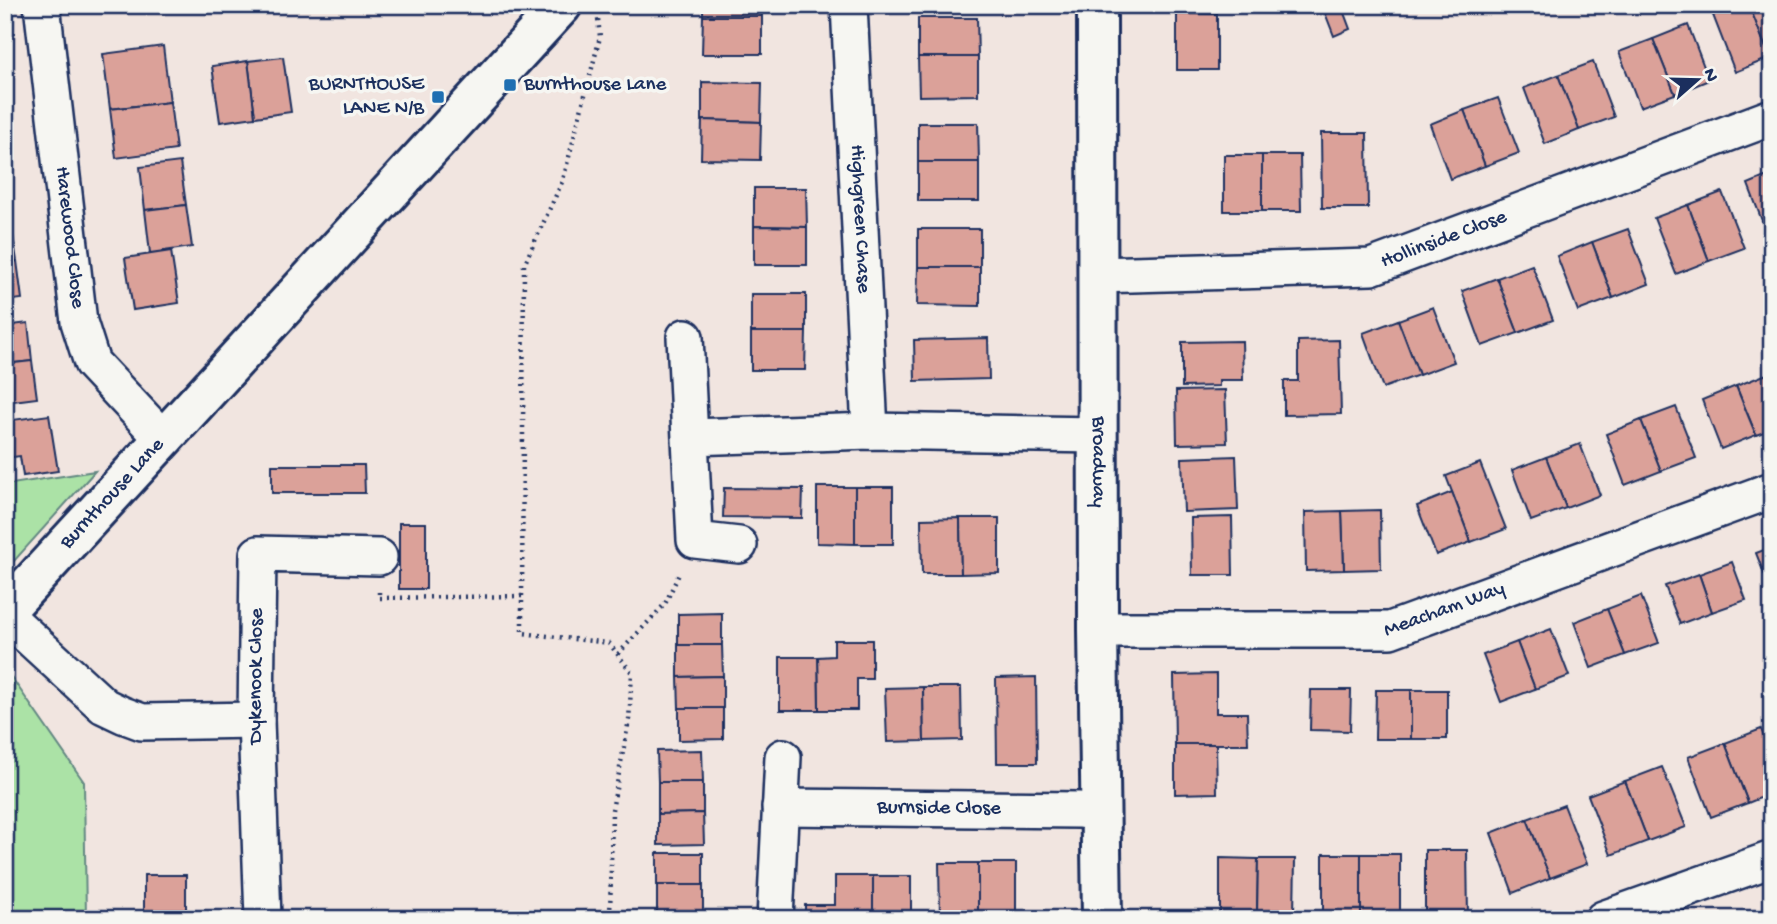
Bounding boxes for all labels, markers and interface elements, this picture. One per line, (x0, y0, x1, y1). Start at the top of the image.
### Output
north arrow (1662, 46, 1732, 116)
text: N (1697, 66, 1723, 85)
place label: BURNTHOUSE LANE N/B (308, 73, 425, 122)
place label: Burnthouse Lane (523, 73, 667, 98)
marker: Burnthouse Lane (502, 77, 518, 93)
marker: BURNTHOUSE LANE N/B (430, 89, 446, 105)
street label: Highgreen Chase (843, 144, 876, 295)
street label: Harewood Close (48, 165, 90, 311)
street label: Hollinside Close (1377, 204, 1512, 275)
street label: Broadway (1085, 415, 1110, 508)
street label: Burnthouse Lane (55, 432, 171, 556)
street label: Meacham Way (1381, 576, 1508, 644)
street label: Dykenook Close (244, 607, 270, 747)
street label: Burnside Close (876, 795, 1002, 822)

